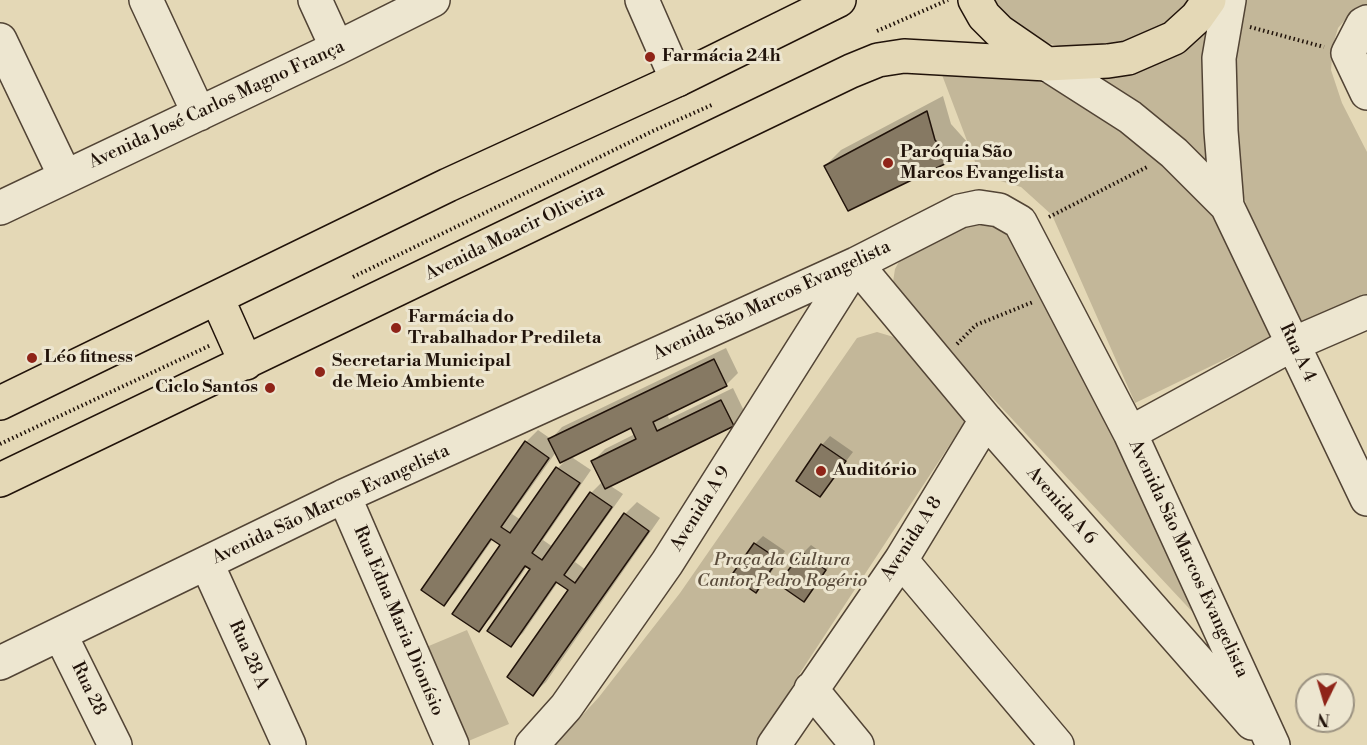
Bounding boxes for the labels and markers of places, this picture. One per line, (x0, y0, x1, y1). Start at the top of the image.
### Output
place label: Farmácia 24h (662, 46, 781, 68)
marker: Farmácia 24h (643, 50, 657, 64)
place label: Paróquia São Marcos Evangelista (900, 142, 1064, 184)
marker: Paróquia São Marcos Evangelista (881, 156, 895, 170)
place label: Farmácia do Trabalhador Predileta (408, 307, 602, 350)
marker: Farmácia do Trabalhador Predileta (389, 321, 403, 335)
place label: Léo fitness (44, 347, 133, 369)
marker: Léo fitness (25, 351, 39, 365)
place label: Secretaria Municipal de Meio Ambiente (332, 351, 511, 394)
marker: Secretaria Municipal de Meio Ambiente (313, 365, 327, 379)
place label: Ciclo Santos (155, 377, 258, 399)
marker: Ciclo Santos (263, 381, 277, 395)
place label: Auditório (833, 460, 917, 482)
marker: Auditório (814, 464, 828, 478)

